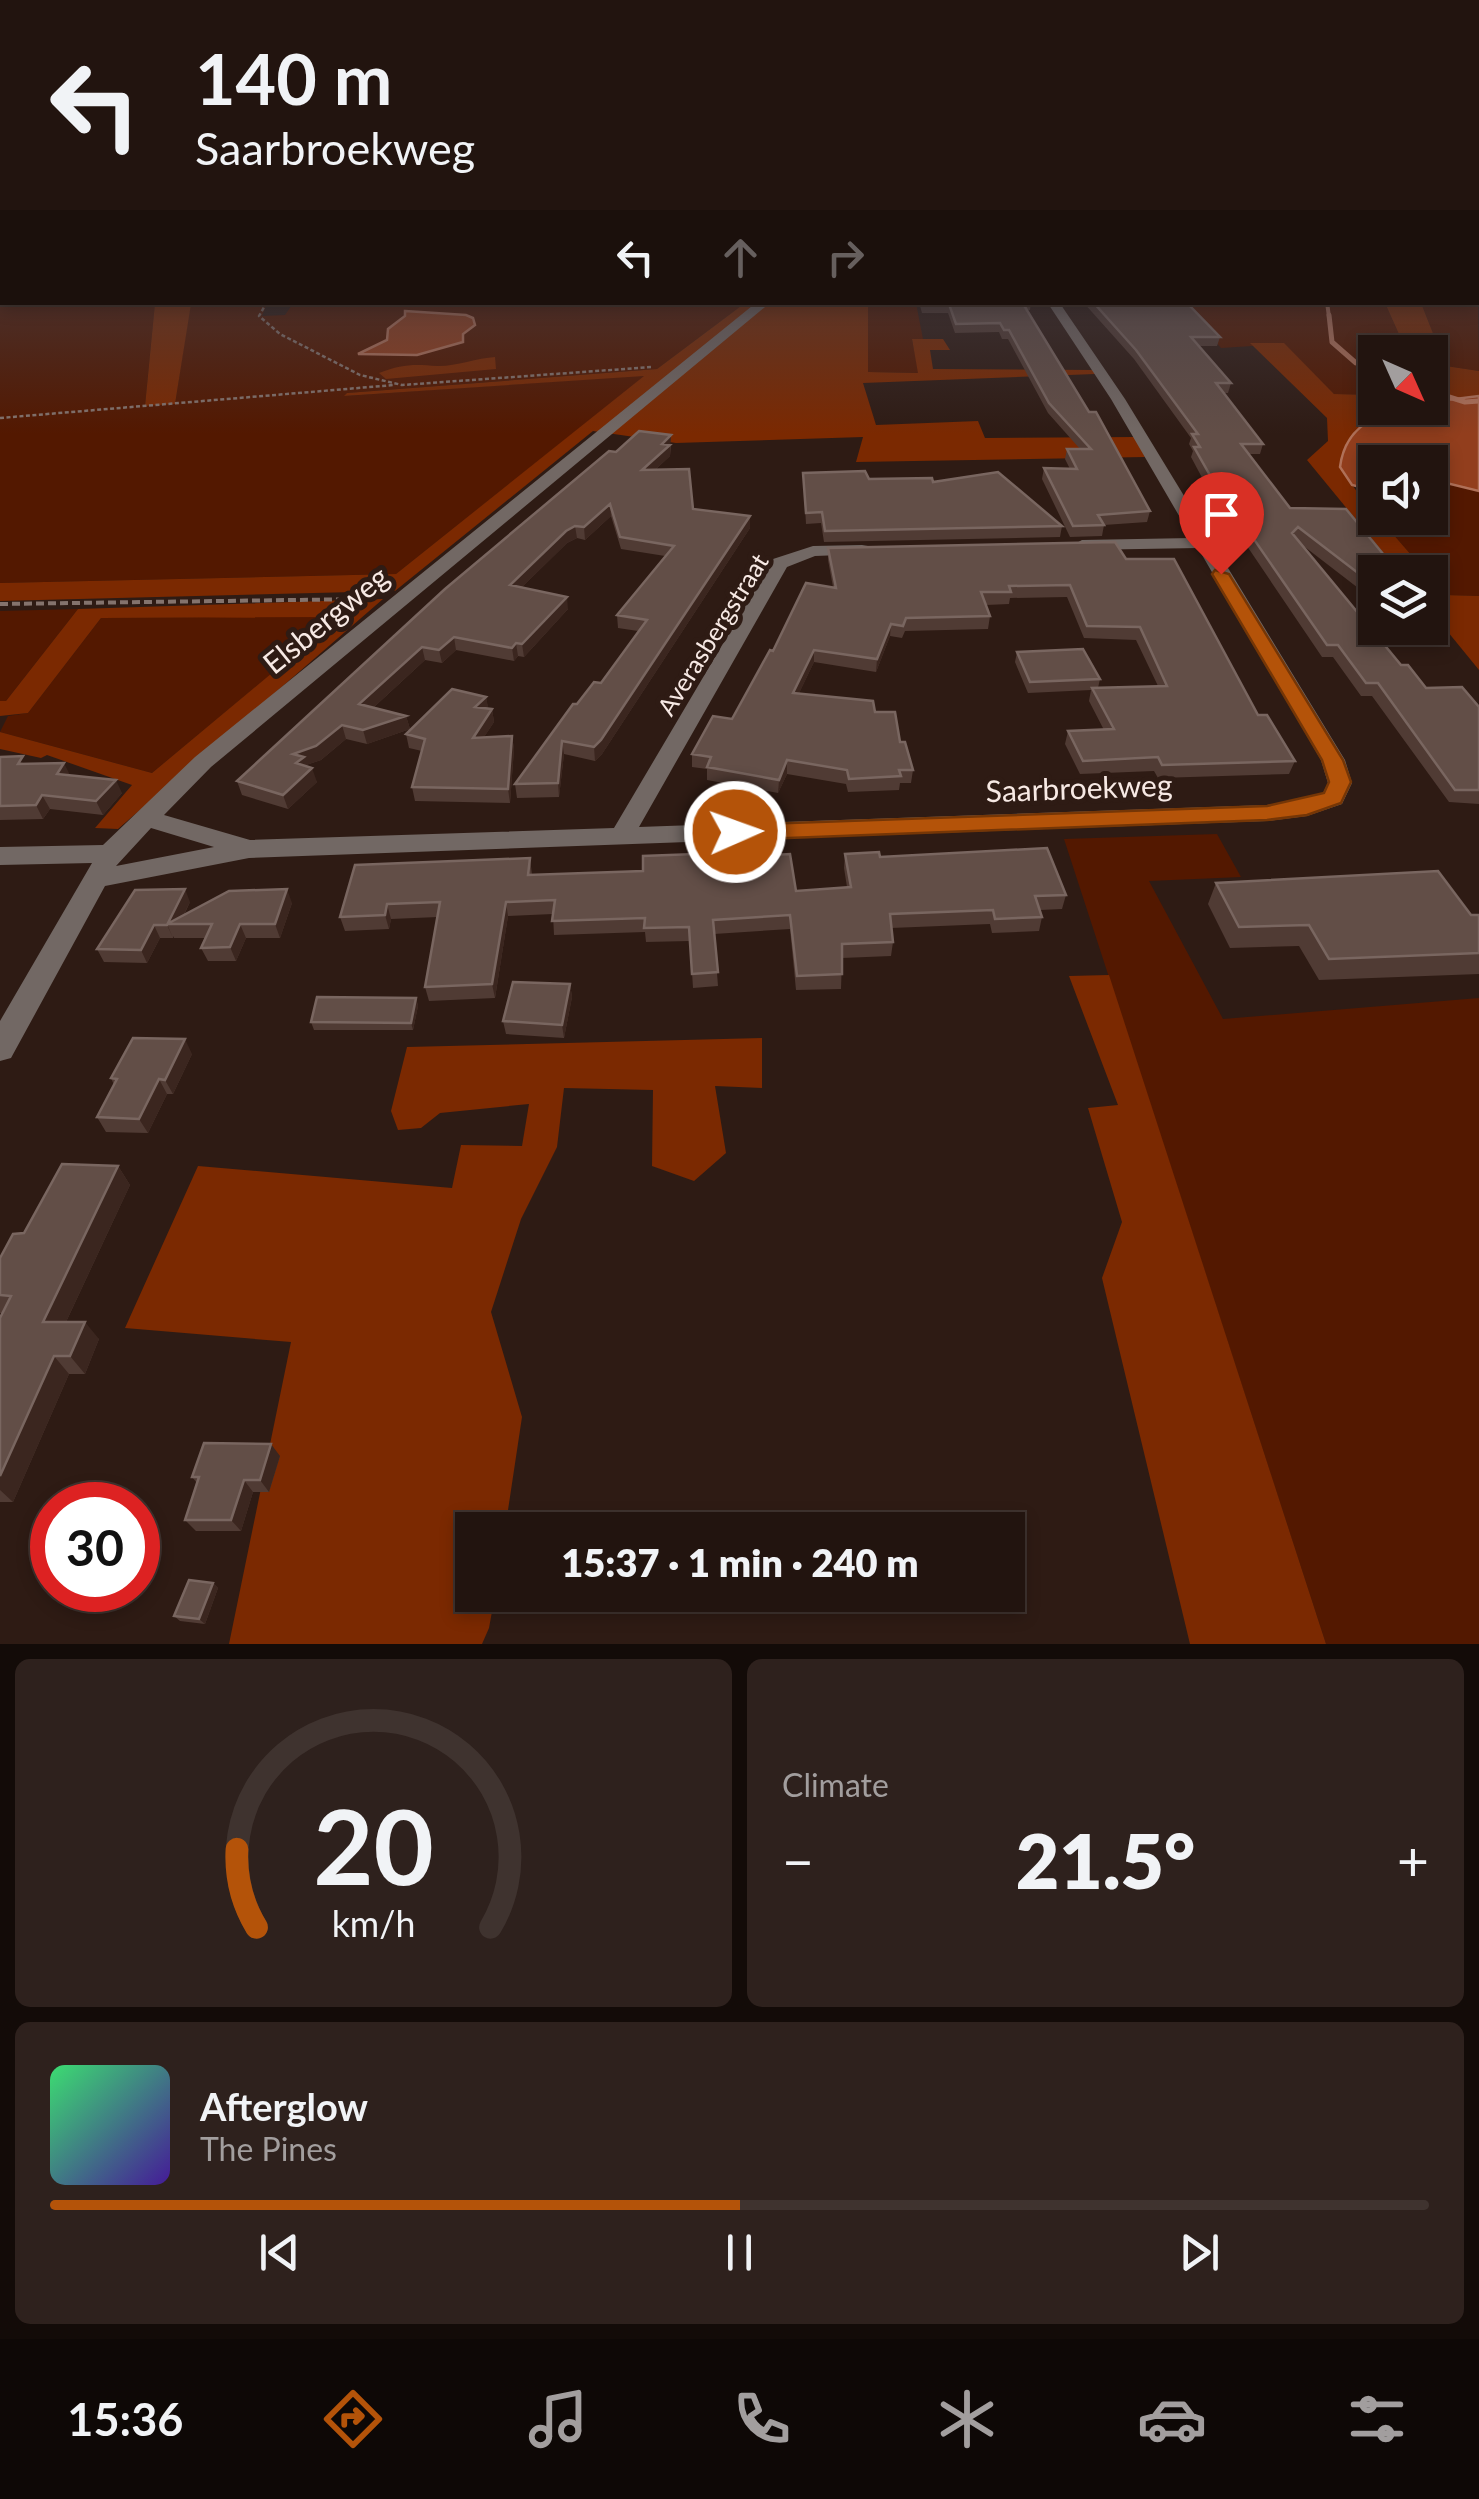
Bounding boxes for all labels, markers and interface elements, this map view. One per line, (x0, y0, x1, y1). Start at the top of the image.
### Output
text: 140 m (195, 36, 392, 120)
icon: left (30, 40, 160, 170)
text: Saarbroekweg (195, 121, 475, 175)
icon: left (608, 230, 663, 285)
icon: ahead (713, 230, 768, 285)
icon: right (818, 230, 873, 285)
north arrow (1358, 335, 1448, 425)
map controls (1358, 335, 1448, 645)
button: sound (1358, 445, 1448, 535)
pin (1179, 472, 1264, 575)
icon: arrive (1194, 487, 1249, 542)
street label: Averasbergstraat (650, 548, 774, 720)
button: layers (1358, 555, 1448, 645)
street label: Elsbergweg (255, 558, 395, 680)
street label: Saarbroekweg (985, 766, 1173, 808)
position arrow (683, 780, 787, 884)
speed limit sign: 30 (30, 1482, 160, 1612)
text: 15:37 · 1 min · 240 m (561, 1539, 919, 1585)
text: Climate (782, 1765, 889, 1804)
text: 20 (313, 1782, 434, 1907)
text: 21.5° (1016, 1815, 1195, 1905)
text: − (782, 1827, 814, 1893)
text: + (1397, 1827, 1429, 1893)
text: km/h (332, 1902, 415, 1945)
text: Afterglow (200, 2083, 368, 2129)
text: The Pines (200, 2129, 337, 2168)
icon: previous (252, 2225, 307, 2280)
icon: pause (712, 2225, 767, 2280)
icon: next (1172, 2225, 1227, 2280)
icon: directions (318, 2384, 388, 2454)
icon: music (523, 2384, 593, 2454)
icon: phone (727, 2384, 797, 2454)
icon: climate (932, 2384, 1002, 2454)
icon: car (1137, 2384, 1207, 2454)
icon: filters (1342, 2384, 1412, 2454)
text: 15:36 (67, 2392, 183, 2446)

